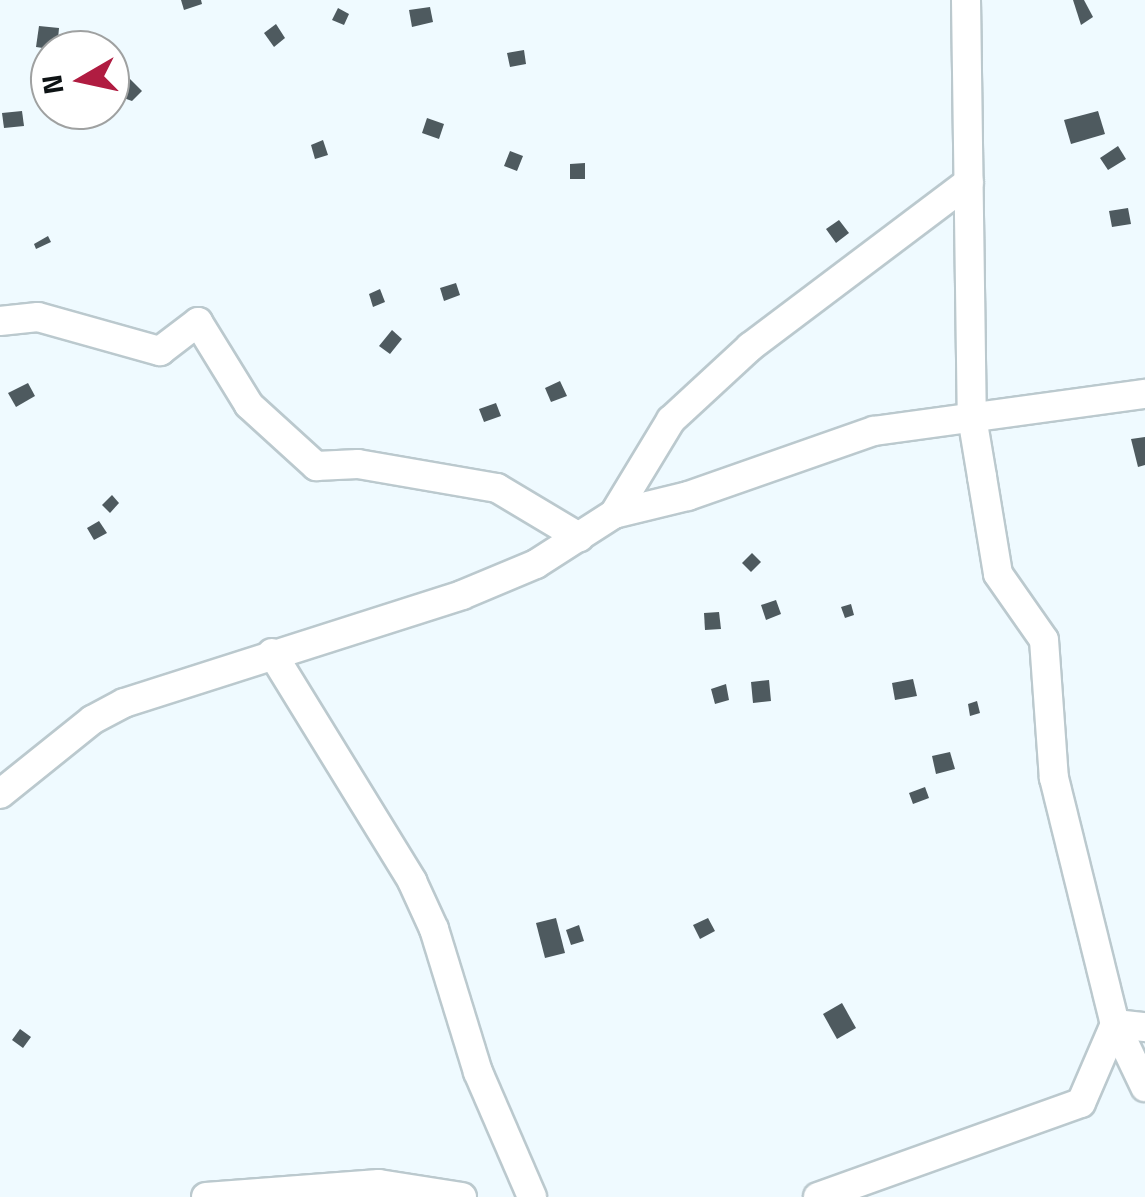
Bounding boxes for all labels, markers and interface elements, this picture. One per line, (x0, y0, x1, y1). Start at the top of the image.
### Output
north arrow (30, 30, 130, 130)
text: N (29, 72, 75, 97)

